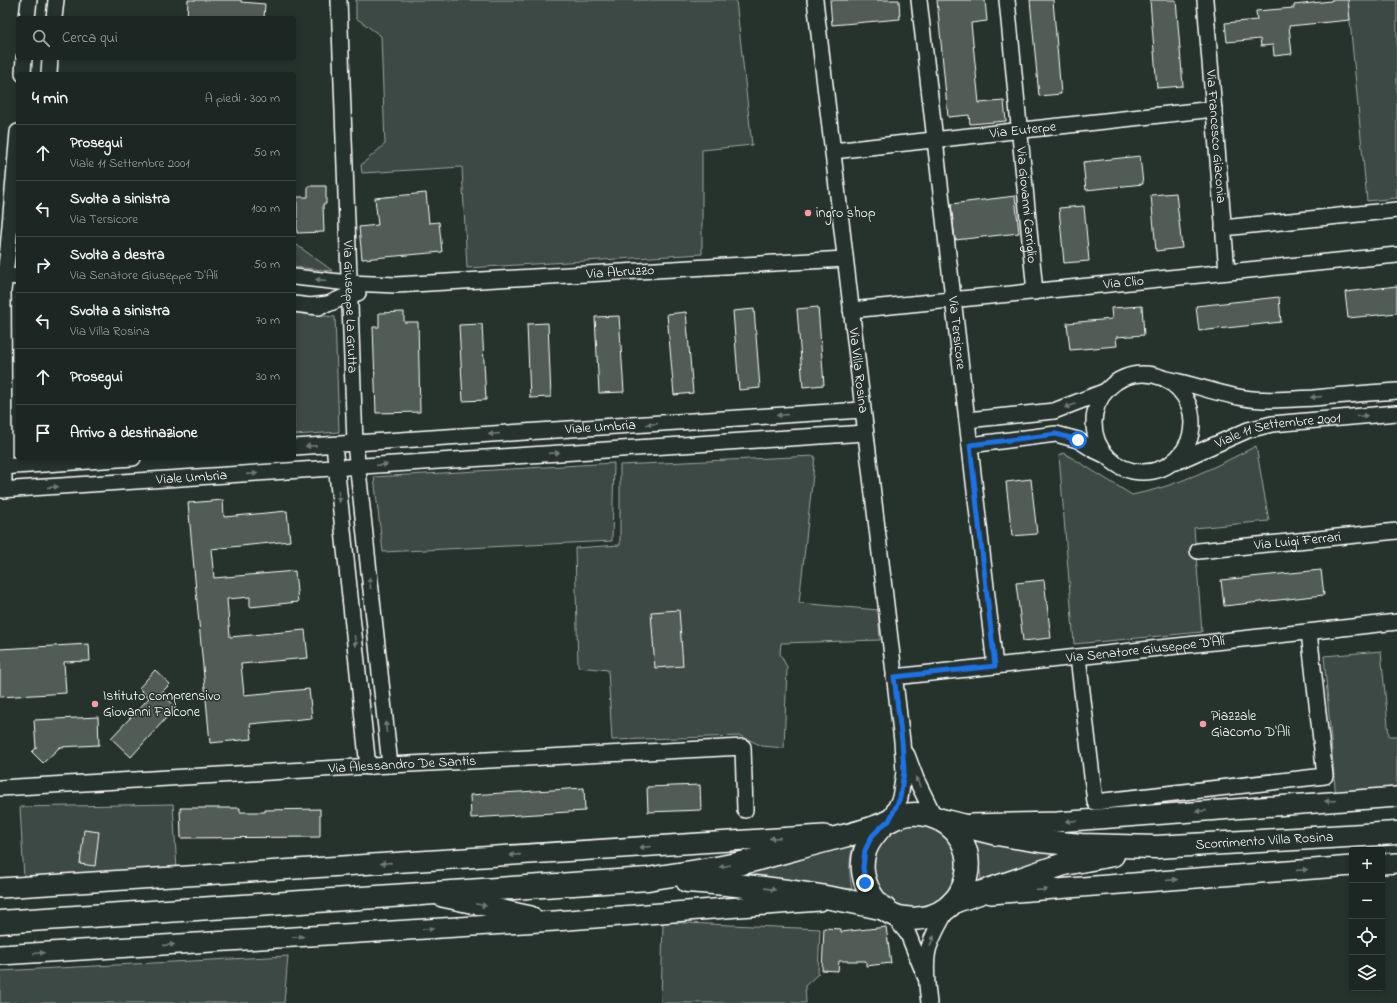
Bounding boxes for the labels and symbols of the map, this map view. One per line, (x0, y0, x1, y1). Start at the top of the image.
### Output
street label: Via Francesco Giaconia (1200, 68, 1232, 204)
street label: Via Euterpe (988, 116, 1058, 144)
street label: Via Giovanni Carriglio (1011, 145, 1043, 264)
place label: ingro shop (816, 203, 876, 225)
marker: ingro shop (803, 208, 813, 218)
street label: Via Giuseppe La Grutta (337, 239, 363, 374)
street label: Via Abruzzo (585, 260, 655, 285)
street label: Via Clio (1101, 270, 1145, 295)
one-way arrow (315, 277, 327, 283)
street label: Via Tersicore (942, 294, 972, 371)
street label: Via Villa Rosina (843, 326, 874, 414)
one-way arrow (1310, 394, 1322, 401)
one-way arrow (1063, 403, 1075, 409)
street label: Viale 11 Settembre 2001 (1211, 407, 1342, 454)
one-way arrow (776, 411, 788, 418)
one-way arrow (1356, 412, 1368, 419)
street label: Viale Umbria (563, 414, 637, 440)
one-way arrow (646, 420, 658, 427)
one-way arrow (488, 431, 500, 438)
route start (1069, 431, 1087, 449)
one-way arrow (305, 443, 317, 450)
one-way arrow (548, 450, 560, 457)
one-way arrow (376, 461, 388, 468)
street label: Viale Umbria (154, 465, 228, 490)
one-way arrow (246, 470, 258, 477)
one-way arrow (47, 483, 59, 490)
one-way arrow (336, 491, 343, 503)
street label: Via Luigi Ferrari (1252, 526, 1342, 556)
one-way arrow (367, 577, 374, 589)
street label: Via Senatore Giuseppe D'Alí (1064, 630, 1227, 669)
one-way arrow (351, 635, 358, 647)
place label: Istituto comprensivo Giovanni Falcone (103, 686, 221, 723)
marker: Istituto comprensivo Giovanni Falcone (90, 699, 100, 709)
place label: Piazzale Giacomo D'Alì (1211, 706, 1290, 743)
marker: Piazzale Giacomo D'Alì (1198, 719, 1208, 729)
one-way arrow (382, 721, 389, 733)
street label: Via Alessandro De Santis (327, 750, 477, 779)
one-way arrow (915, 777, 921, 788)
one-way arrow (1324, 797, 1336, 804)
one-way arrow (1194, 807, 1207, 814)
one-way arrow (1065, 817, 1077, 824)
street label: Scorrimento Villa Rosina (1195, 826, 1334, 855)
one-way arrow (769, 835, 781, 842)
one-way arrow (639, 843, 651, 850)
one-way arrow (509, 851, 521, 858)
one-way arrow (379, 860, 392, 867)
one-way arrow (719, 863, 731, 869)
one-way arrow (1296, 866, 1308, 873)
route end (856, 874, 874, 892)
one-way arrow (1166, 877, 1178, 883)
one-way arrow (764, 886, 777, 892)
one-way arrow (1036, 887, 1048, 894)
one-way arrow (475, 903, 487, 909)
one-way arrow (422, 925, 434, 932)
one-way arrow (292, 933, 304, 940)
one-way arrow (929, 934, 935, 946)
one-way arrow (163, 941, 175, 948)
one-way arrow (33, 949, 45, 956)

